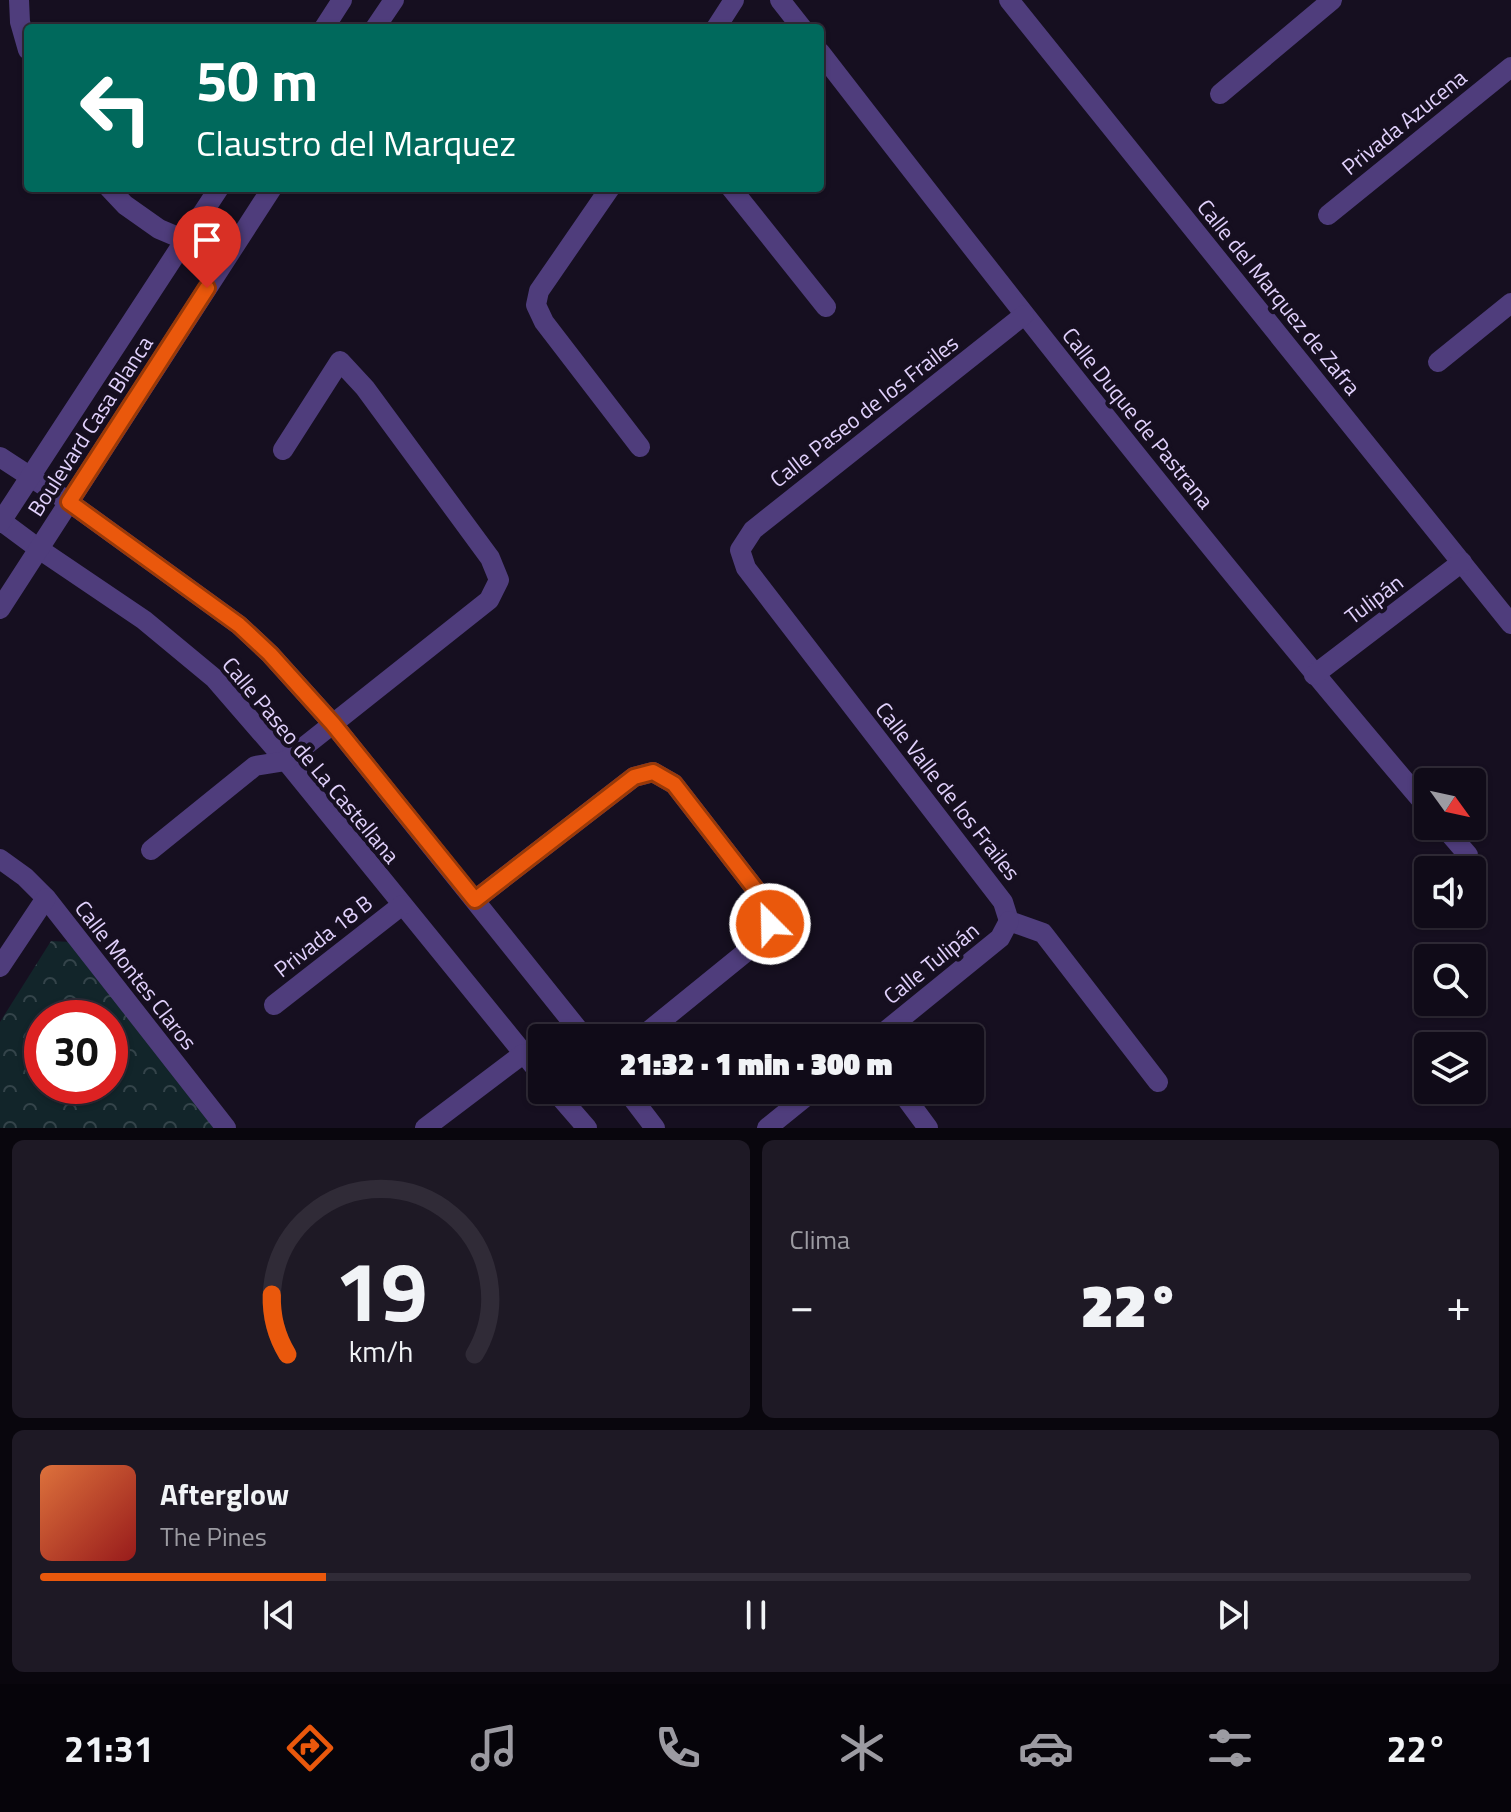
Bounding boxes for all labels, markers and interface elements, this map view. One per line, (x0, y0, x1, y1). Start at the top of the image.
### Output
text: 50 m (196, 38, 318, 123)
icon: left (64, 56, 168, 160)
street label: Privada Azucena (1334, 61, 1474, 183)
text: Claustro del Marquez (196, 115, 516, 170)
street label: Calle del Marquez de Zafra (1189, 191, 1369, 403)
pin (173, 206, 241, 288)
icon: arrive (185, 218, 229, 262)
street label: Calle Duque de Pastrana (1054, 320, 1222, 516)
street label: Calle Paseo de los Frailes (762, 326, 966, 496)
street label: Boulevard Casa Blanca (19, 329, 161, 523)
street label: Tulipán (1338, 566, 1410, 632)
street label: Calle Paseo de La Castellana (214, 649, 408, 871)
street label: Calle Valle de los Frailes (867, 694, 1029, 888)
north arrow (1414, 768, 1486, 840)
map controls (1414, 768, 1486, 1104)
button: sound (1414, 856, 1486, 928)
position arrow (728, 882, 812, 966)
street label: Privada 18 B (266, 886, 380, 986)
street label: Calle Montes Claros (67, 893, 205, 1057)
street label: Calle Tulipán (876, 914, 986, 1012)
button: search (1414, 944, 1486, 1016)
speed limit sign: 30 (24, 1000, 128, 1104)
button: layers (1414, 1032, 1486, 1104)
text: 21:32 · 1 min · 300 m (620, 1041, 892, 1087)
text: Clima (790, 1220, 850, 1259)
text: 19 (334, 1227, 427, 1353)
text: 22° (1081, 1259, 1180, 1350)
text: − (790, 1271, 814, 1338)
text: + (1446, 1271, 1471, 1338)
text: km/h (348, 1330, 413, 1373)
text: Afterglow (160, 1471, 289, 1517)
text: The Pines (160, 1517, 267, 1556)
icon: previous (257, 1593, 301, 1637)
icon: pause (734, 1593, 778, 1637)
icon: next (1211, 1593, 1255, 1637)
icon: directions (282, 1720, 338, 1776)
icon: music (466, 1720, 522, 1776)
icon: phone (650, 1720, 706, 1776)
icon: climate (834, 1720, 890, 1776)
icon: car (1018, 1720, 1074, 1776)
icon: filters (1202, 1720, 1258, 1776)
text: 21:31 (64, 1721, 154, 1776)
text: 22° (1386, 1721, 1447, 1776)

